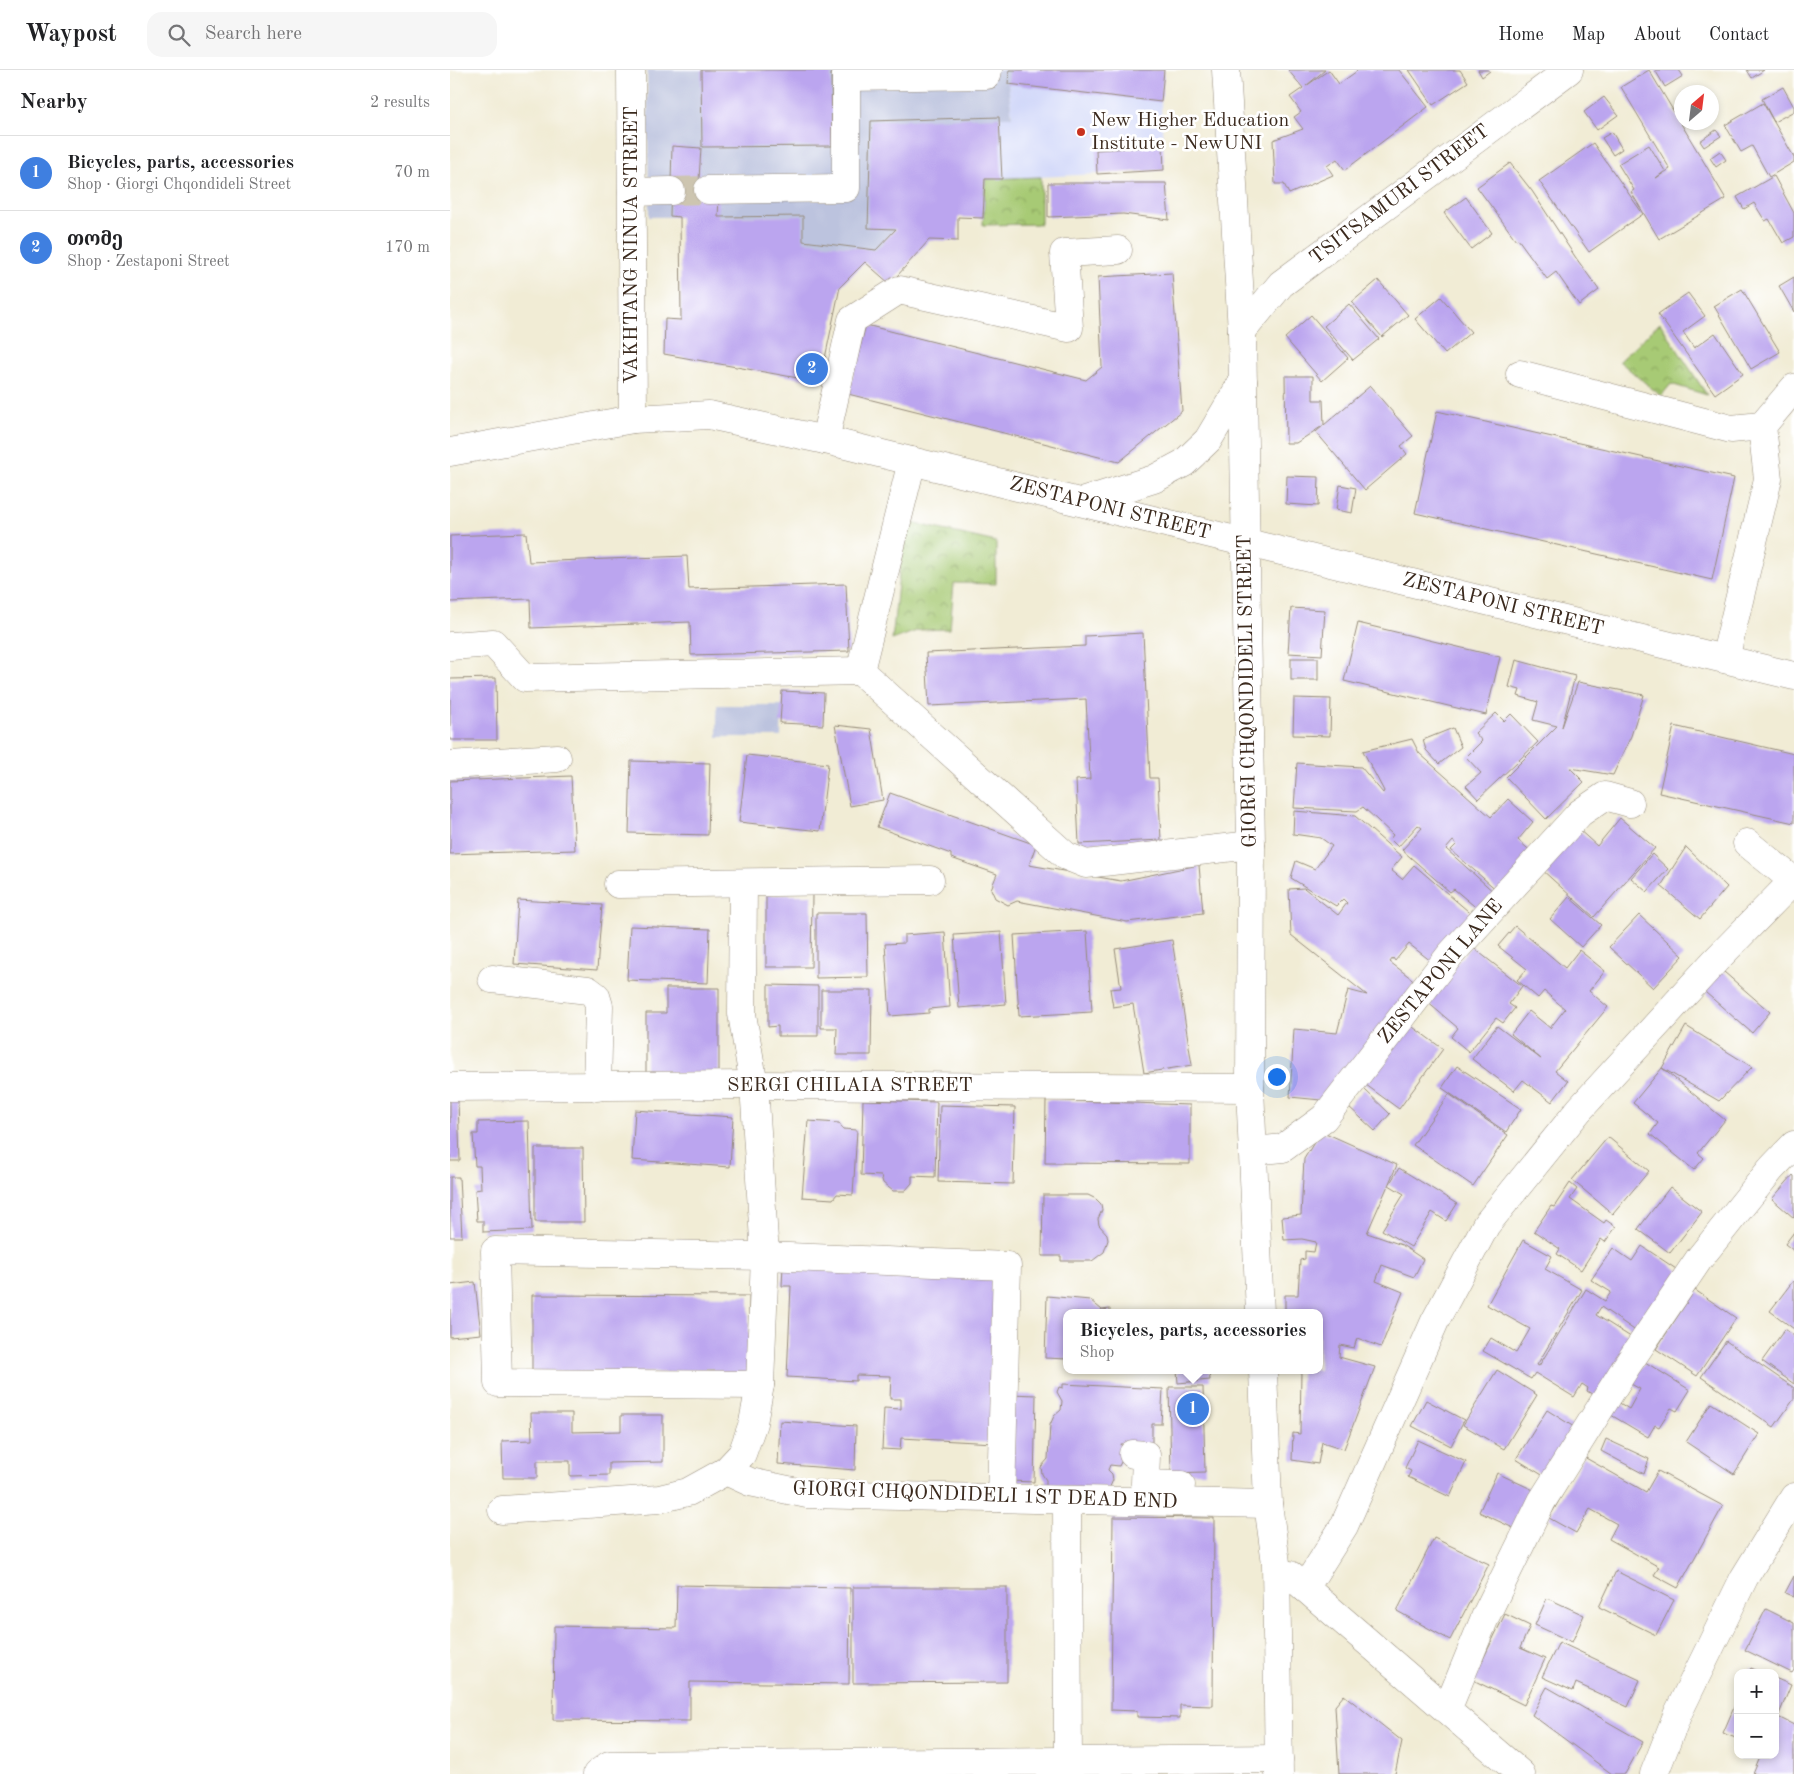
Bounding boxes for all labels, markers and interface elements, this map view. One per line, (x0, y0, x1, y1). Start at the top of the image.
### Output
search box (147, 12, 497, 57)
icon: search (165, 21, 193, 49)
text: Waypost (25, 23, 117, 47)
text: Search here (205, 25, 302, 44)
text: Home (1498, 26, 1544, 44)
text: Map (1572, 26, 1605, 44)
text: About (1633, 26, 1681, 44)
text: Contact (1709, 26, 1769, 44)
north arrow (1674, 85, 1719, 130)
text: Nearby (20, 92, 88, 113)
text: 2 results (370, 95, 430, 111)
street label: VAKHTANG NINUA STREET (622, 106, 642, 384)
place label: New Higher Education Institute - NewUNI (1091, 111, 1289, 154)
street label: TSITSAMURI STREET (1306, 121, 1494, 269)
marker: New Higher Education Institute - NewUNI (1075, 126, 1087, 138)
text: Bicycles, parts, accessories (67, 154, 294, 173)
text: 1 (31, 165, 41, 181)
text: 70 m (394, 165, 430, 181)
text: Shop · Giorgi Chqondideli Street (67, 177, 291, 193)
text: თომე (67, 231, 123, 250)
text: 2 (31, 240, 41, 256)
text: 170 m (385, 240, 430, 256)
text: Shop · Zestaponi Street (67, 254, 230, 270)
pin: 2 (796, 350, 828, 388)
street label: ZESTAPONI STREET (1007, 474, 1213, 544)
street label: GIORGI CHQONDIDELI STREET (1235, 534, 1261, 848)
street label: ZESTAPONI STREET (1400, 570, 1606, 640)
street label: ZESTAPONI LANE (1375, 896, 1507, 1048)
your location (1264, 1064, 1290, 1090)
street label: SERGI CHILAIA STREET (727, 1076, 973, 1096)
popup (1063, 1309, 1323, 1374)
text: Bicycles, parts, accessories (1080, 1322, 1306, 1341)
text: Shop (1080, 1345, 1114, 1361)
pin: 1 (1177, 1390, 1209, 1428)
street label: GIORGI CHQONDIDELI 1ST DEAD END (792, 1479, 1178, 1513)
map controls (1734, 1669, 1779, 1759)
button: + (1734, 1669, 1779, 1714)
button: − (1734, 1714, 1779, 1759)

